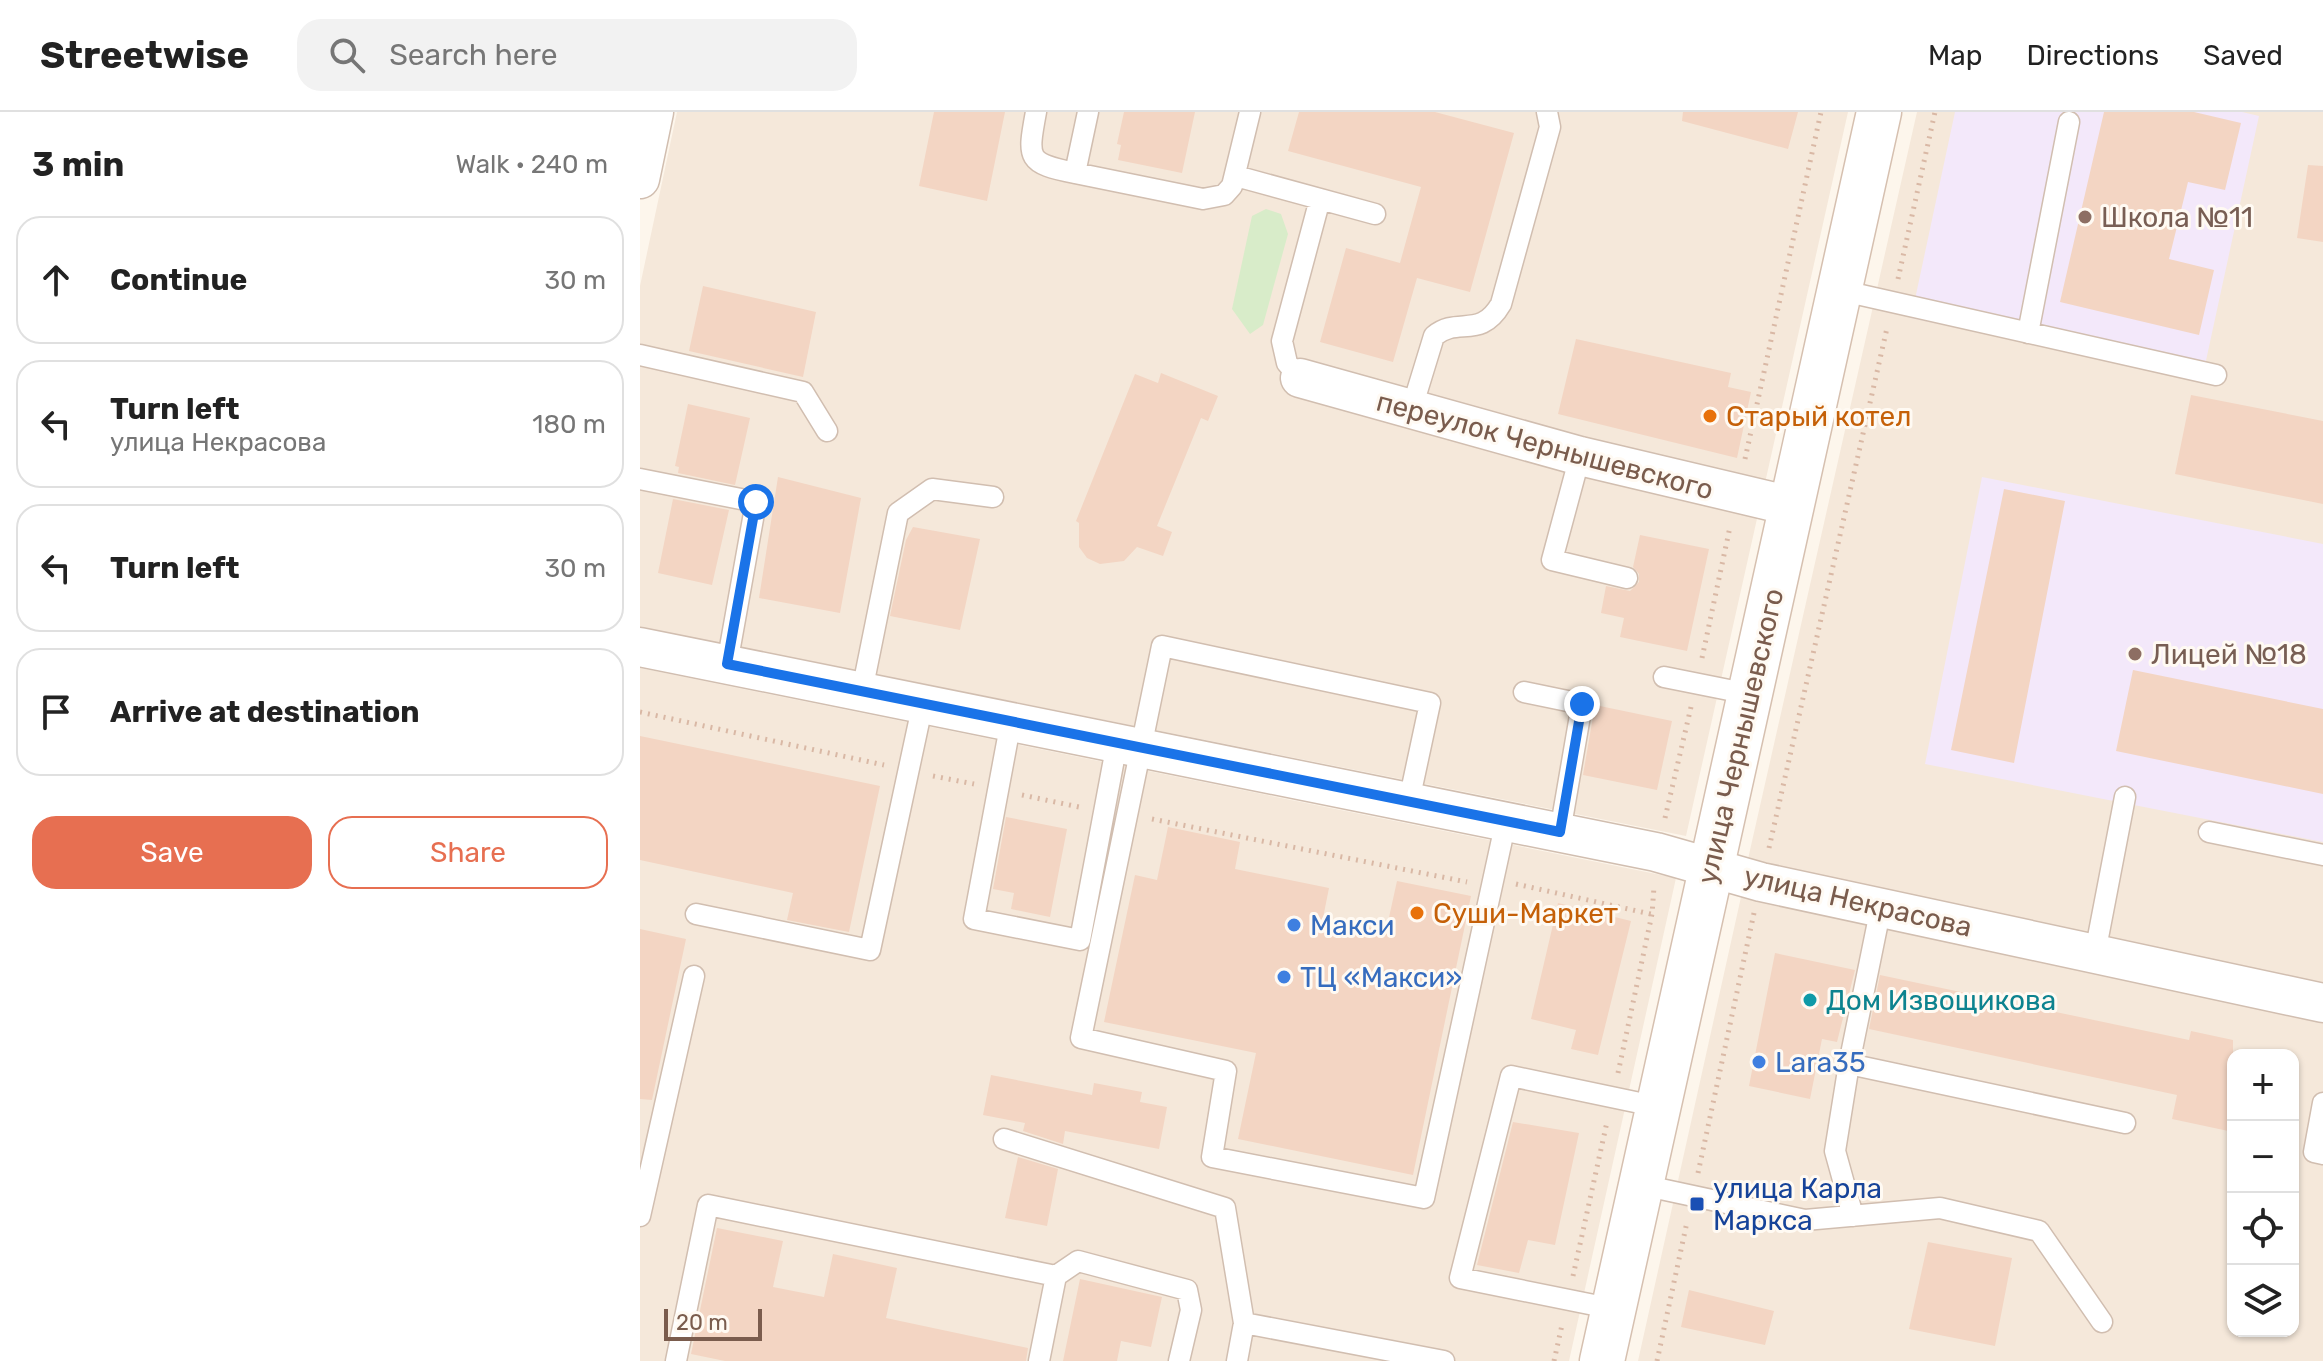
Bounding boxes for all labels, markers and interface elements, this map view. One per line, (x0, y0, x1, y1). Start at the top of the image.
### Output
search box (297, 19, 857, 91)
text: Streetwise (40, 32, 249, 78)
icon: search (325, 33, 369, 77)
text: Search here (389, 37, 557, 73)
text: Map (1928, 39, 1982, 72)
text: Directions (2026, 39, 2159, 72)
text: Saved (2203, 39, 2283, 72)
text: 3 min (32, 144, 124, 185)
text: Walk · 240 m (455, 149, 608, 180)
place label: Школа №11 (2101, 201, 2253, 234)
marker: Школа №11 (2076, 208, 2094, 226)
icon: ahead (34, 258, 78, 302)
text: Continue (110, 262, 247, 298)
text: 30 m (544, 265, 606, 296)
street label: переулок Чернышевского (1373, 385, 1717, 506)
text: Turn left (110, 391, 240, 427)
place label: Старый котел (1726, 400, 1911, 433)
icon: left (34, 402, 78, 446)
marker: Старый котел (1701, 407, 1719, 425)
text: 180 m (532, 409, 606, 440)
text: улица Некрасова (110, 427, 326, 458)
route start (738, 484, 774, 520)
icon: left (34, 546, 78, 590)
text: Turn left (110, 550, 240, 586)
text: 30 m (544, 553, 606, 584)
street label: улица Чернышевского (1690, 585, 1791, 887)
place label: Лицей №18 (2151, 638, 2307, 671)
marker: Лицей №18 (2126, 645, 2144, 663)
route end (1564, 686, 1600, 722)
icon: arrive (34, 690, 78, 734)
text: Arrive at destination (110, 694, 420, 730)
button: Save (32, 816, 312, 889)
button: Share (328, 816, 608, 889)
street label: улица Некрасова (1741, 859, 1975, 944)
place label: Суши-Маркет (1433, 897, 1618, 930)
marker: Суши-Маркет (1408, 904, 1426, 922)
place label: Макси (1310, 909, 1395, 942)
marker: Макси (1285, 916, 1303, 934)
place label: ТЦ «Макси» (1300, 961, 1462, 994)
marker: ТЦ «Макси» (1275, 968, 1293, 986)
place label: Дом Извощикова (1826, 984, 2056, 1017)
marker: Дом Извощикова (1801, 991, 1819, 1009)
place label: Lara35 (1775, 1046, 1866, 1079)
map controls (2227, 1049, 2299, 1337)
button: + (2227, 1049, 2299, 1121)
marker: Lara35 (1750, 1053, 1768, 1071)
button: − (2227, 1121, 2299, 1193)
place label: улица Карла Маркса (1713, 1172, 1882, 1237)
button: locate (2227, 1193, 2299, 1265)
marker: улица Карла Маркса (1688, 1195, 1706, 1213)
button: layers (2227, 1265, 2299, 1337)
scale bar (664, 1305, 762, 1341)
text: 20 m (676, 1309, 728, 1336)

